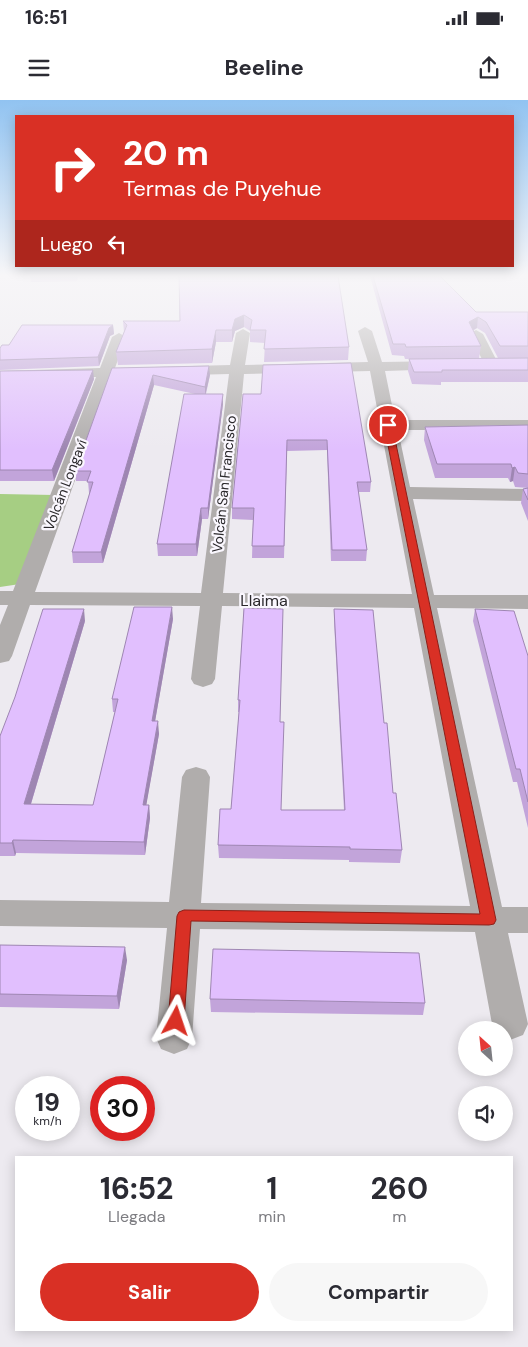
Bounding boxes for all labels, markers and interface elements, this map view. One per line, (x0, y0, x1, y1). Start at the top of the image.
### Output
text: 16:51 (25, 5, 68, 30)
text: Beeline (224, 53, 304, 82)
icon: menu (25, 54, 53, 82)
icon: share (475, 54, 503, 82)
text: 20 m (123, 130, 209, 176)
icon: right (40, 135, 105, 200)
text: Termas de Puyehue (123, 174, 321, 203)
icon: left (103, 230, 131, 258)
text: Luego (40, 232, 93, 257)
pin (367, 404, 409, 446)
icon: arrive (374, 411, 402, 439)
street label: Volcán San Francisco (208, 415, 240, 553)
street label: Volcán Longaví (39, 436, 91, 533)
street label: Llaima (240, 590, 288, 611)
position arrow (149, 994, 201, 1046)
north arrow (458, 1021, 512, 1076)
map controls (458, 1021, 513, 1141)
speed limit sign: 30 (90, 1076, 155, 1141)
text: 19 (35, 1086, 60, 1119)
button: sound (458, 1086, 513, 1141)
text: km/h (33, 1113, 62, 1129)
text: 16:52 (100, 1169, 173, 1208)
text: 1 (266, 1169, 277, 1208)
text: 260 (371, 1169, 428, 1208)
text: Llegada (108, 1206, 165, 1227)
text: min (258, 1206, 286, 1227)
text: m (392, 1206, 406, 1227)
button: Salir (40, 1263, 259, 1321)
button: Compartir (269, 1263, 488, 1321)

